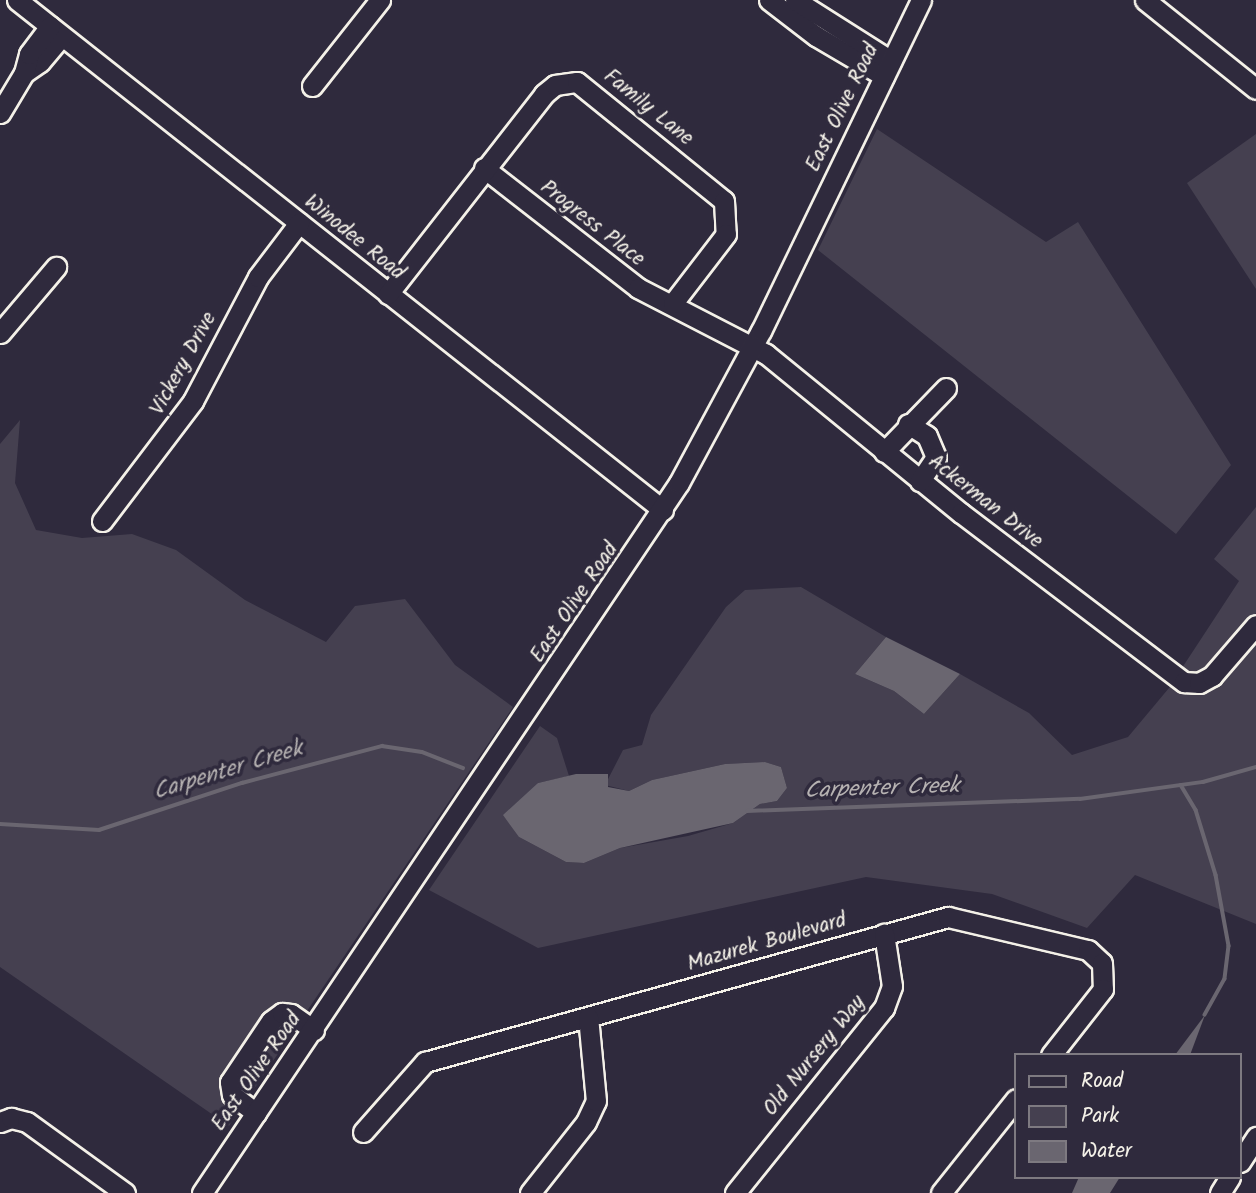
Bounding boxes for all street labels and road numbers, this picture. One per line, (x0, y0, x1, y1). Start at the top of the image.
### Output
street label: East Olive Road (801, 40, 885, 176)
street label: Family Lane (598, 64, 698, 152)
street label: Progress Place (535, 175, 649, 273)
street label: Winodee Road (299, 190, 409, 286)
street label: Vickery Drive (145, 308, 223, 420)
street label: Ackerman Drive (923, 449, 1047, 555)
street label: East Olive Road (526, 538, 624, 668)
street label: Mazurek Boulevard (685, 908, 849, 978)
street label: Old Nursery Way (759, 991, 871, 1121)
street label: East Olive Road (207, 1008, 307, 1136)

